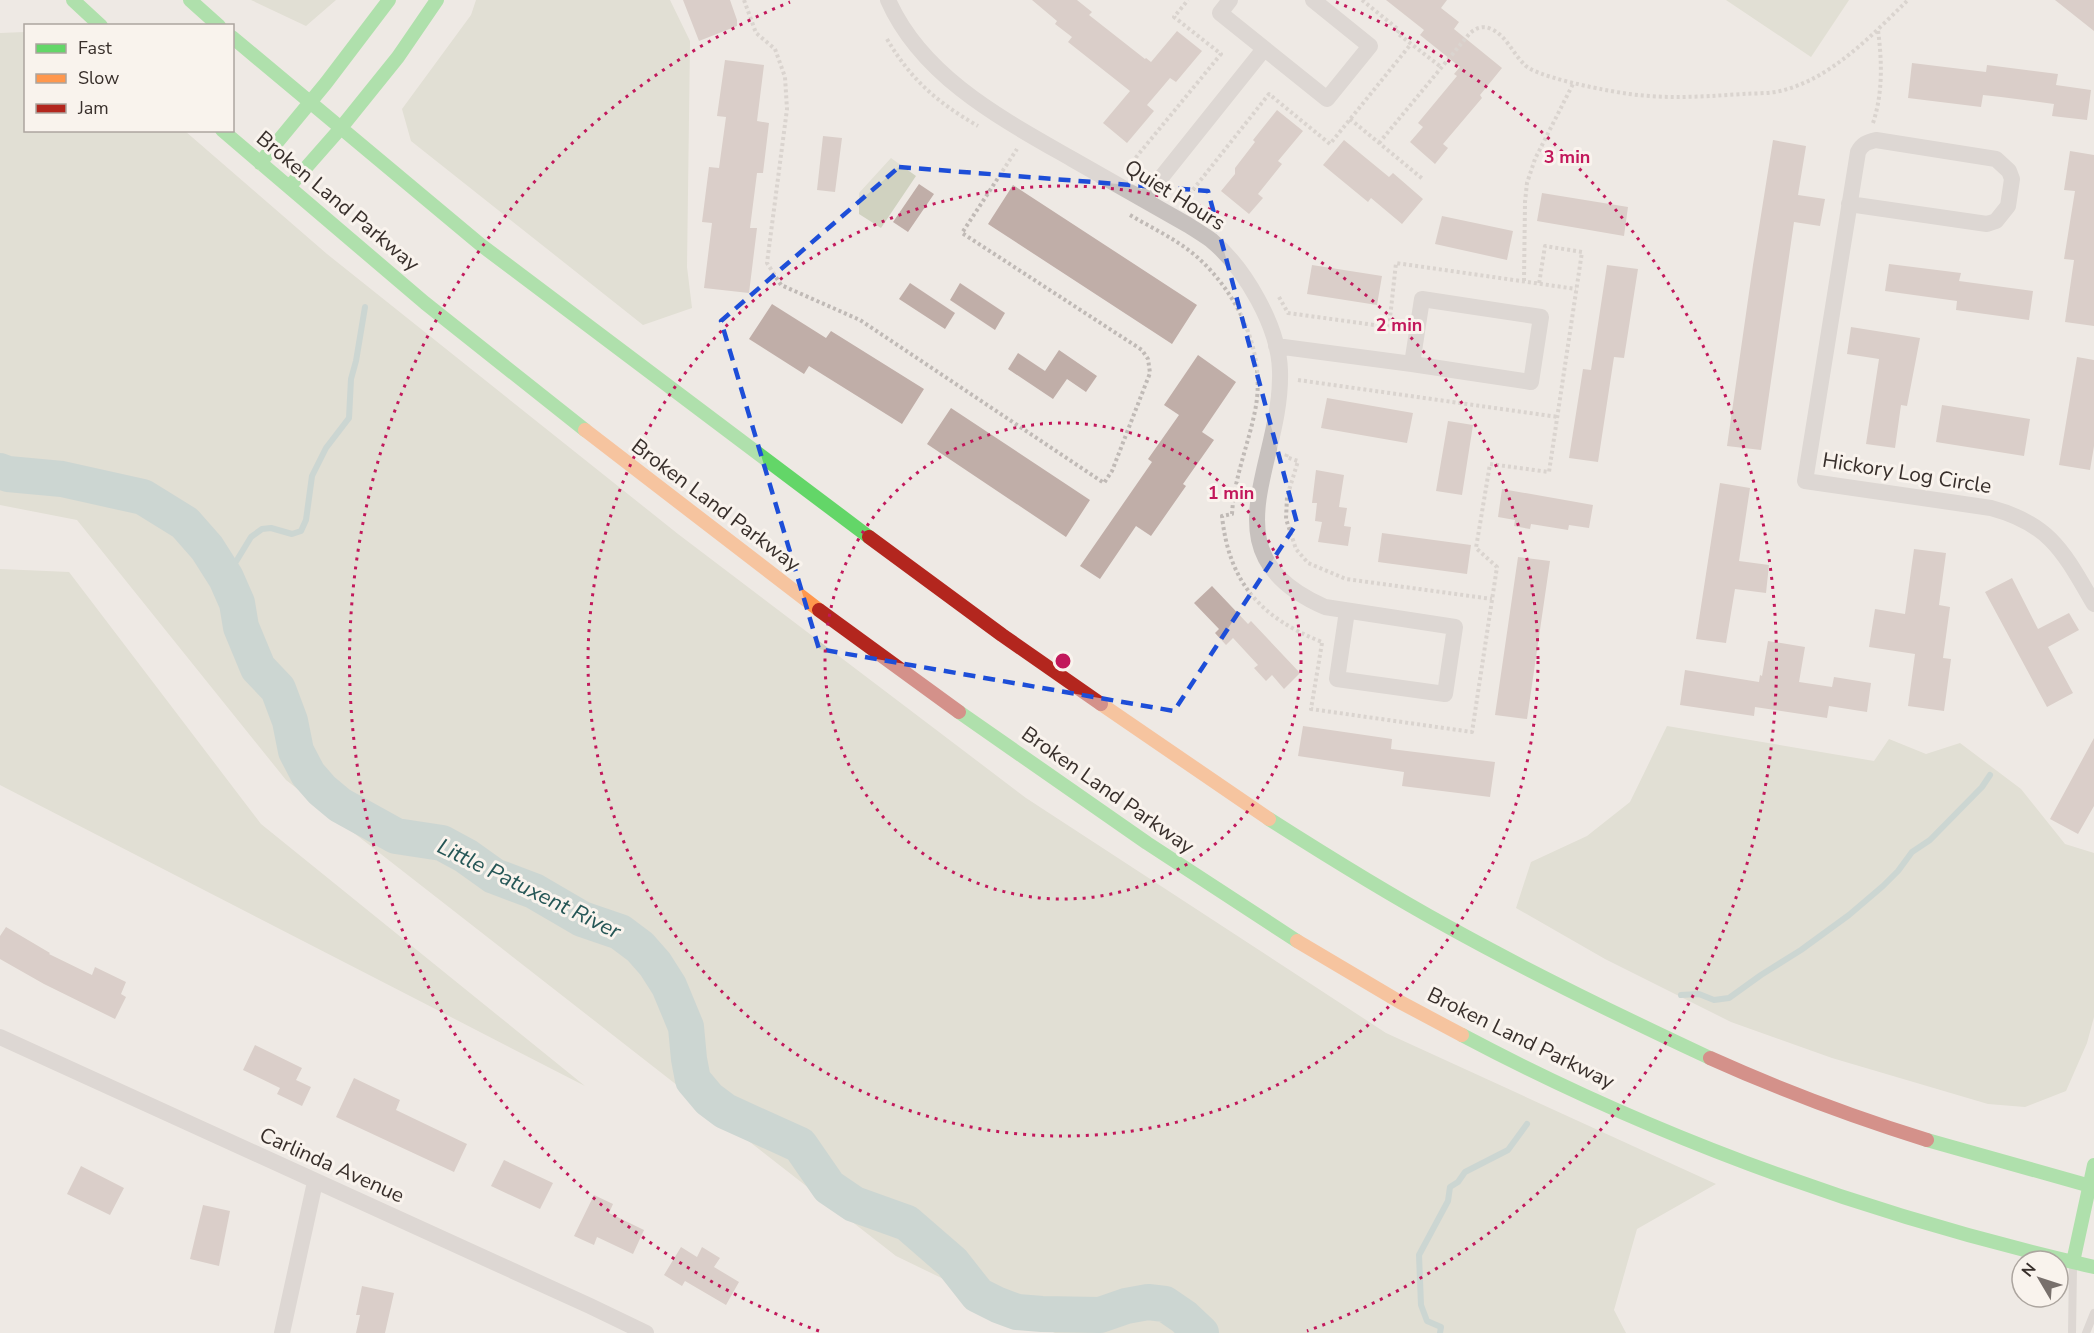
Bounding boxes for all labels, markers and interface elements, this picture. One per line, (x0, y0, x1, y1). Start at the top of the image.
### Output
legend (24, 24, 234, 132)
text: Fast (78, 36, 113, 60)
text: Slow (78, 66, 119, 90)
text: Jam (77, 96, 109, 120)
street label: Broken Land Parkway (250, 124, 426, 278)
text: 3 min (1544, 145, 1590, 169)
street label: Quiet Hours (1119, 153, 1231, 237)
text: 2 min (1376, 313, 1422, 337)
street label: Broken Land Parkway (626, 432, 806, 578)
street label: Hickory Log Circle (1820, 446, 1994, 500)
text: 1 min (1208, 481, 1254, 505)
centre of rings (1053, 651, 1073, 671)
street label: Broken Land Parkway (1016, 720, 1200, 860)
water label: Little Patuxent River (432, 832, 627, 947)
street label: Broken Land Parkway (1423, 980, 1619, 1096)
street label: Carlinda Avenue (255, 1121, 409, 1209)
north arrow (2010, 1249, 2070, 1309)
text: N (2017, 1259, 2041, 1282)

